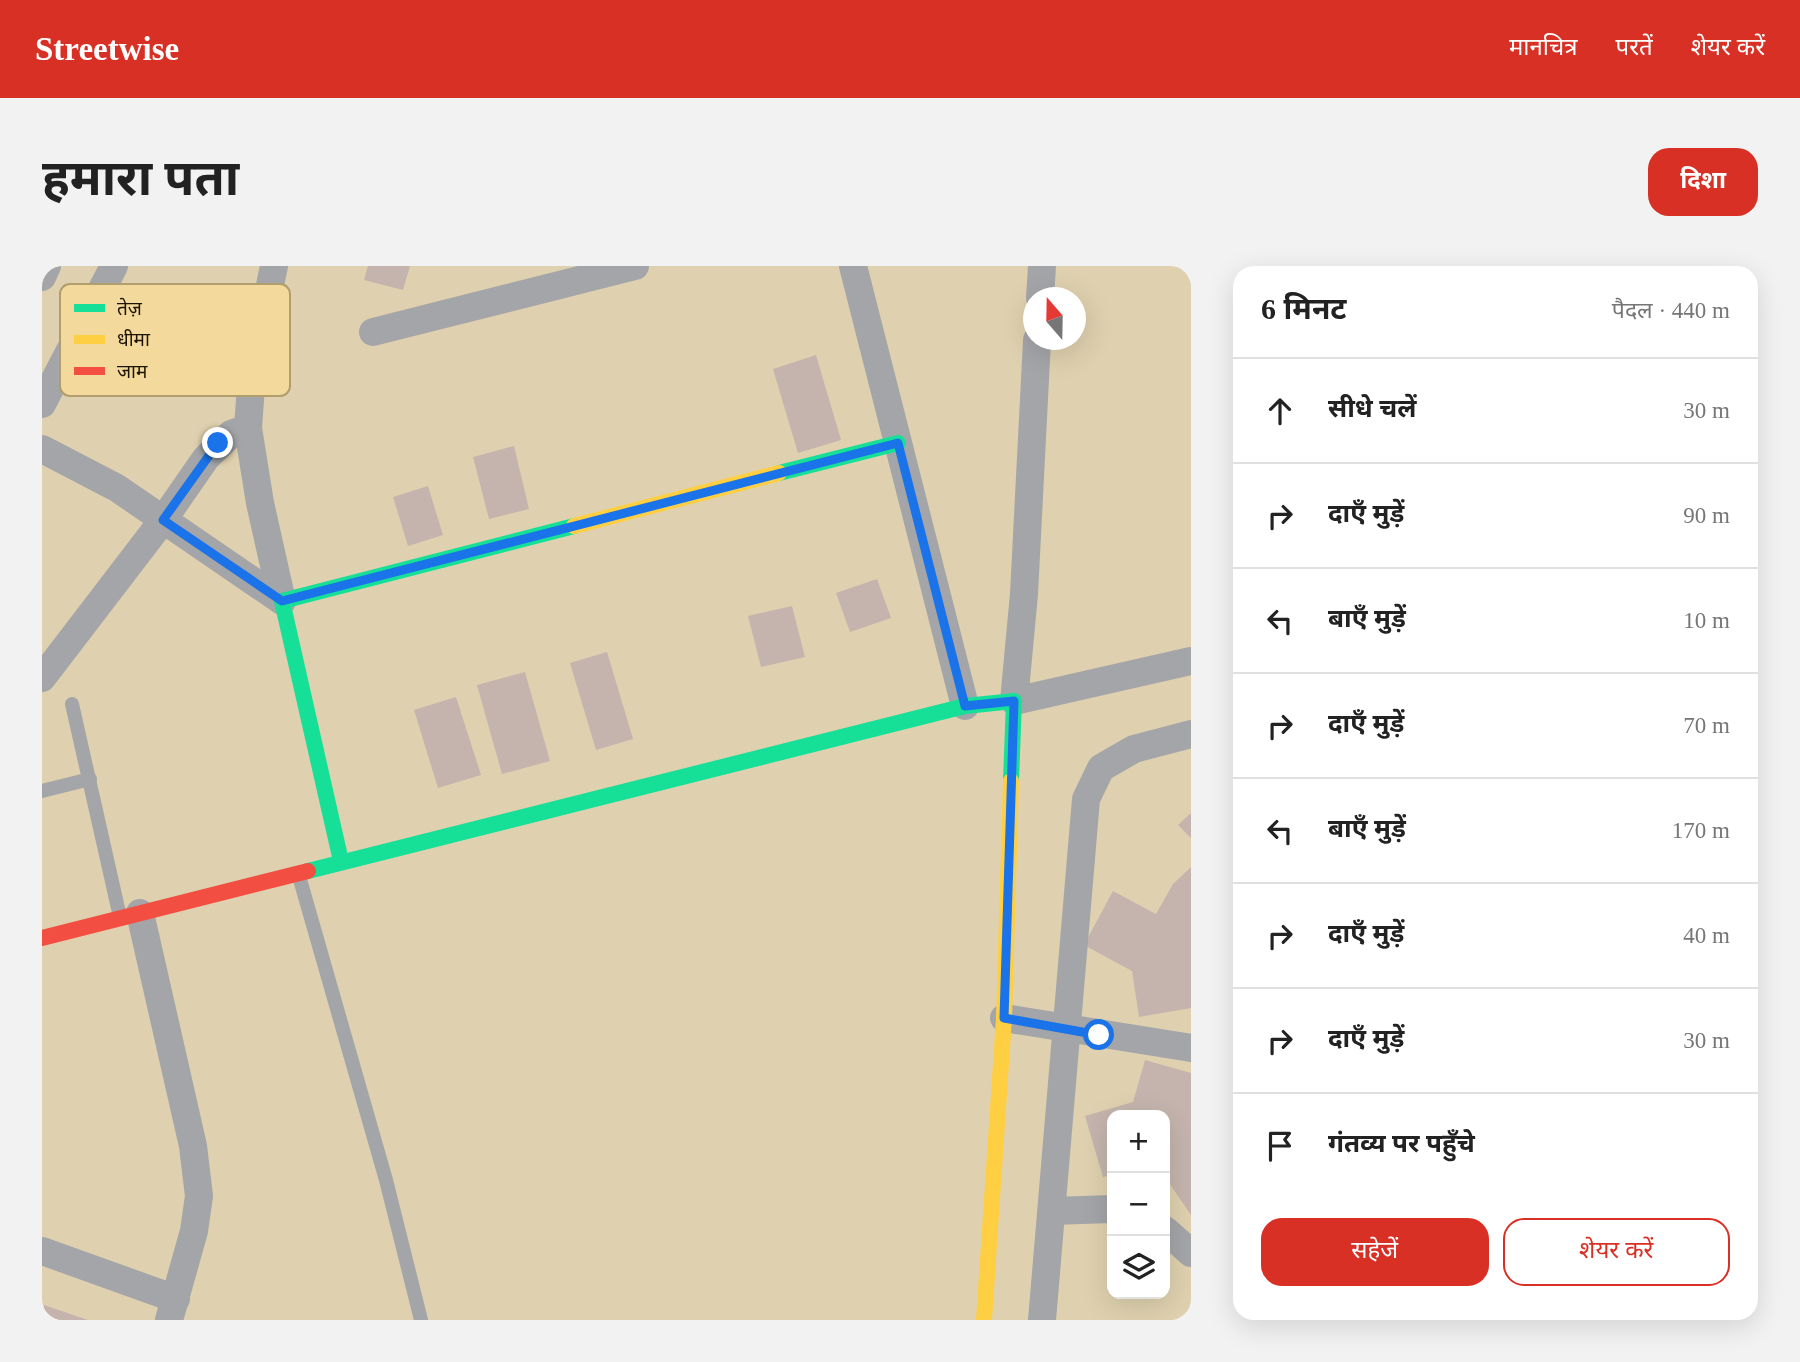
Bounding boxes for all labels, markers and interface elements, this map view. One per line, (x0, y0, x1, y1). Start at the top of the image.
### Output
text: Streetwise (35, 31, 179, 67)
text: मानचित्र (1509, 34, 1578, 60)
text: परतें (1616, 34, 1653, 60)
text: शेयर करें (1691, 34, 1765, 60)
button: दिशा (1648, 148, 1758, 216)
text: हमारा पता (42, 151, 239, 206)
legend (60, 284, 290, 396)
north arrow (1023, 287, 1086, 350)
text: 6 मिनट (1261, 292, 1346, 325)
text: तेज़ (117, 297, 143, 319)
text: पैदल · 440 m (1612, 298, 1730, 323)
text: धीमा (117, 329, 151, 350)
text: जाम (117, 361, 148, 382)
icon: ahead (1261, 392, 1299, 430)
text: सीधे चलें (1328, 394, 1416, 423)
text: 30 m (1683, 398, 1730, 423)
route end (202, 427, 233, 458)
icon: right (1261, 497, 1299, 535)
text: दाएँ मुड़ें (1328, 499, 1404, 528)
text: 90 m (1683, 503, 1730, 528)
icon: left (1261, 602, 1299, 640)
text: बाएँ मुड़ें (1328, 604, 1406, 633)
text: 10 m (1683, 608, 1730, 633)
icon: right (1261, 707, 1299, 745)
text: दाएँ मुड़ें (1328, 709, 1404, 738)
text: 70 m (1683, 713, 1730, 738)
icon: left (1261, 812, 1299, 850)
text: बाएँ मुड़ें (1328, 814, 1406, 843)
text: 170 m (1672, 818, 1730, 843)
icon: right (1261, 917, 1299, 955)
text: दाएँ मुड़ें (1328, 919, 1404, 948)
text: 40 m (1683, 923, 1730, 948)
route start (1083, 1019, 1114, 1050)
icon: right (1261, 1022, 1299, 1060)
text: दाएँ मुड़ें (1328, 1024, 1404, 1053)
text: 30 m (1683, 1028, 1730, 1053)
map controls (1107, 1110, 1170, 1299)
button: + (1107, 1110, 1170, 1173)
icon: arrive (1261, 1127, 1299, 1165)
text: गंतव्य पर पहुँचे (1328, 1129, 1475, 1158)
button: − (1107, 1173, 1170, 1236)
button: सहेजें (1261, 1218, 1489, 1286)
button: शेयर करें (1503, 1218, 1730, 1286)
button: layers (1107, 1236, 1170, 1299)

